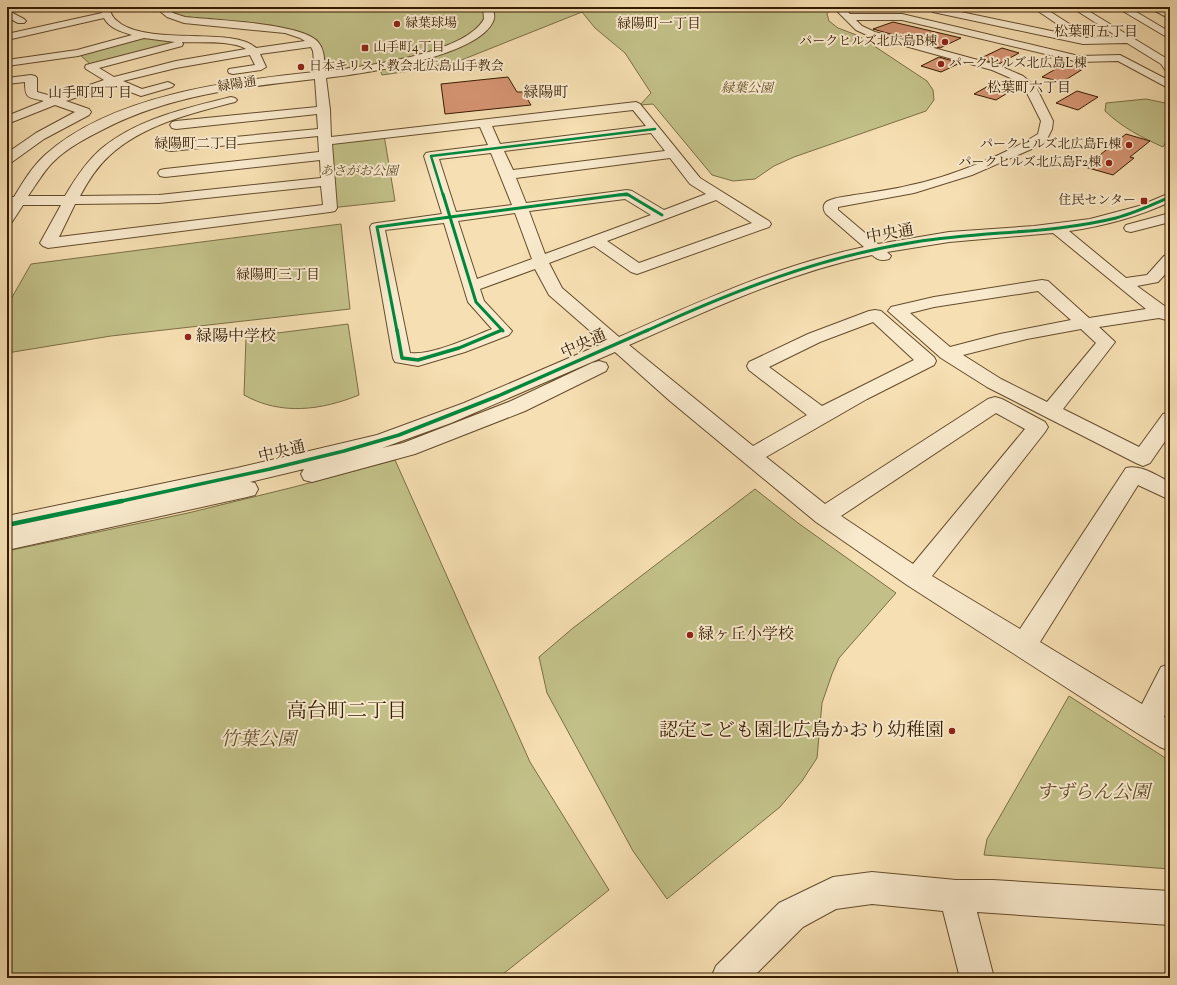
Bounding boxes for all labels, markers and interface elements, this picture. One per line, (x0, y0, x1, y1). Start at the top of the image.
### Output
place label: 緑葉球場 (405, 15, 457, 33)
district label: 緑陽町一丁目 (617, 15, 701, 35)
marker: 緑葉球場 (392, 19, 402, 29)
district label: 松葉町五丁目 (1054, 23, 1138, 43)
place label: パークヒルズ北広島B棟 (799, 33, 937, 51)
marker: パークヒルズ北広島B棟 (940, 37, 950, 47)
place label: 山手町4丁目 (373, 39, 445, 57)
marker: 山手町4丁目 (360, 43, 370, 53)
place label: パークヒルズ北広島L棟 (949, 55, 1086, 73)
place label: 日本キリスト教会北広島山手教会 (309, 58, 504, 76)
marker: パークヒルズ北広島L棟 (936, 59, 946, 69)
marker: 日本キリスト教会北広島山手教会 (296, 62, 306, 72)
street label: 緑陽通 (216, 73, 258, 97)
district label: 松葉町六丁目 (987, 79, 1071, 99)
park label: 緑葉公園 (721, 80, 775, 98)
district label: 緑陽町 (523, 83, 569, 104)
district label: 山手町四丁目 (48, 84, 132, 104)
district label: 緑陽町二丁目 (154, 135, 238, 155)
place label: パークヒルズ北広島F1棟 (980, 136, 1121, 154)
marker: パークヒルズ北広島F1棟 (1124, 140, 1134, 150)
place label: パークヒルズ北広島F2棟 (958, 154, 1101, 172)
marker: パークヒルズ北広島F2棟 (1104, 158, 1114, 168)
park label: あさがお公園 (320, 163, 400, 181)
place label: 住民センター (1059, 192, 1136, 210)
marker: 住民センター (1139, 196, 1149, 206)
street label: 中央通 (864, 220, 916, 250)
district label: 緑陽町三丁目 (236, 266, 320, 286)
street label: 中央通 (557, 325, 611, 365)
place label: 緑陽中学校 (196, 326, 276, 349)
marker: 緑陽中学校 (183, 332, 193, 342)
street label: 中央通 (256, 436, 308, 470)
place label: 緑ヶ丘小学校 (698, 624, 794, 647)
marker: 緑ヶ丘小学校 (685, 630, 695, 640)
district label: 高台町二丁目 (287, 698, 407, 727)
place label: 認定こども園北広島かおり幼稚園 (659, 718, 944, 745)
marker: 認定こども園北広島かおり幼稚園 (947, 726, 957, 736)
park label: 竹葉公園 (220, 727, 299, 754)
park label: すずらん公園 (1036, 780, 1153, 807)

